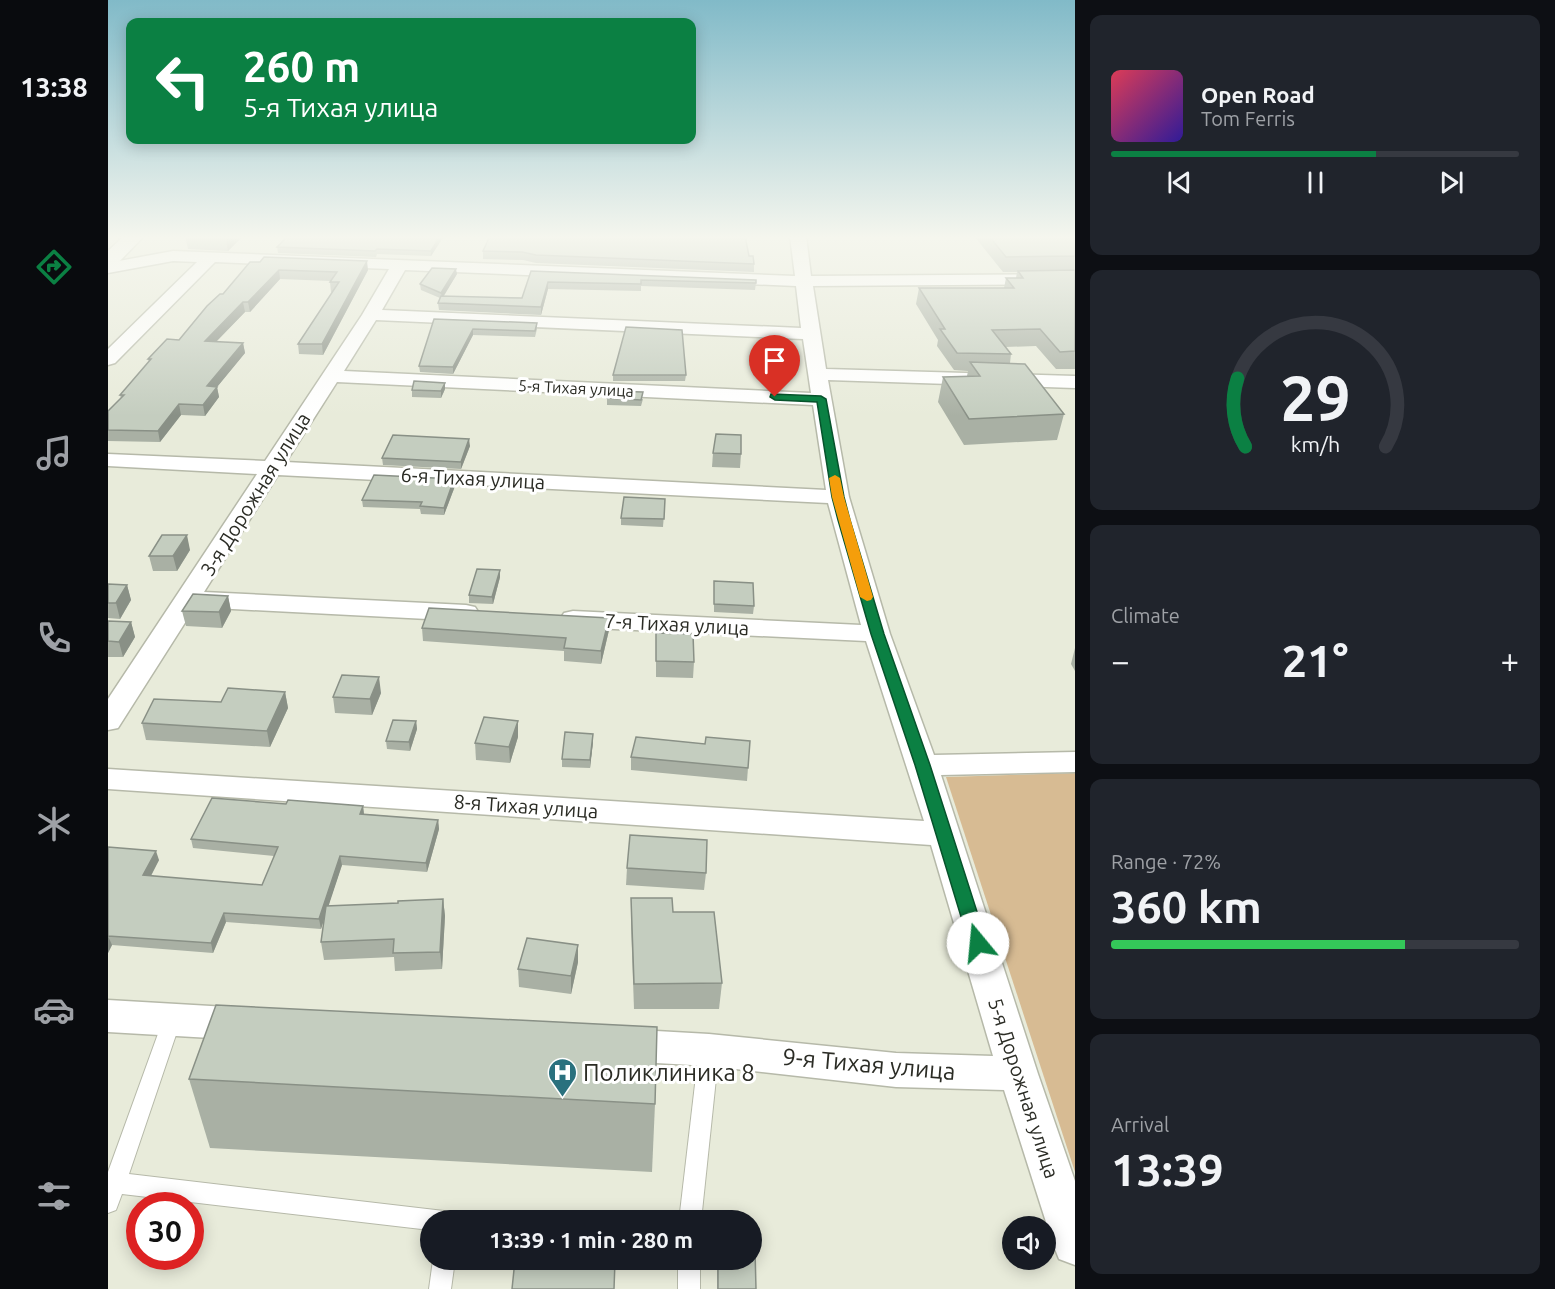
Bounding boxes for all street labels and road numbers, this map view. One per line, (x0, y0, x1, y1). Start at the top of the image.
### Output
street label: 5-я Тихая улица (518, 376, 634, 400)
street label: 3-я Дорожная улица (195, 408, 315, 580)
street label: 6-я Тихая улица (400, 463, 546, 493)
street label: 7-я Тихая улица (604, 609, 750, 639)
street label: 8-я Тихая улица (453, 789, 599, 823)
street label: 5-я Дорожная улица (984, 995, 1064, 1181)
street label: 9-я Тихая улица (781, 1043, 957, 1085)

